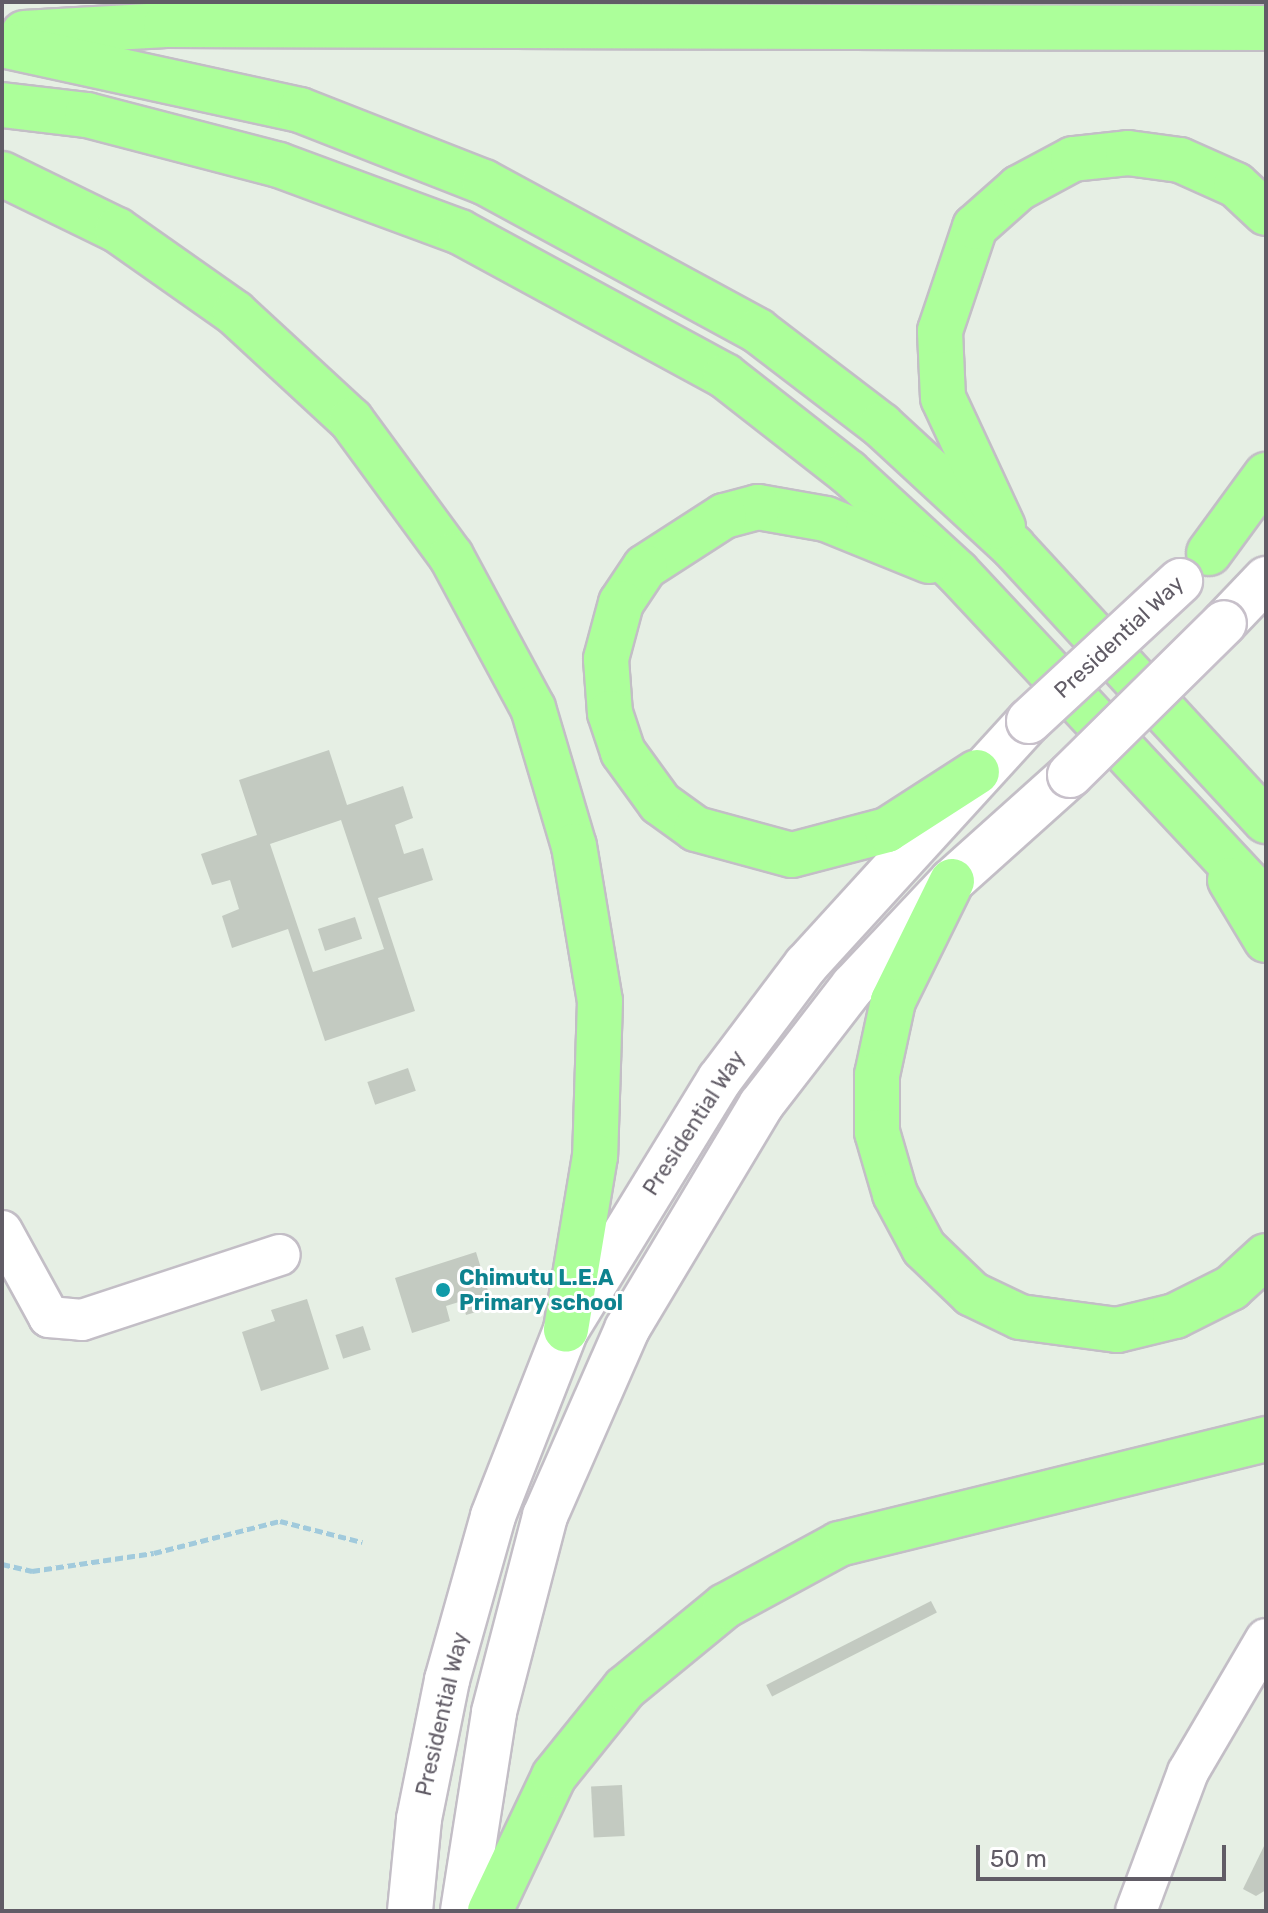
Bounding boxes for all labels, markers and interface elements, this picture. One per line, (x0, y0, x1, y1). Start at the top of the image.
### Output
street label: Presidential Way (1049, 570, 1189, 704)
street label: Presidential Way (637, 1045, 751, 1201)
place label: Chimutu L.E.A Primary school (459, 1264, 624, 1316)
marker: Chimutu L.E.A Primary school (434, 1281, 452, 1299)
street label: Presidential Way (410, 1629, 474, 1799)
scale bar (980, 1829, 1230, 1879)
text: 50 m (990, 1845, 1047, 1873)

